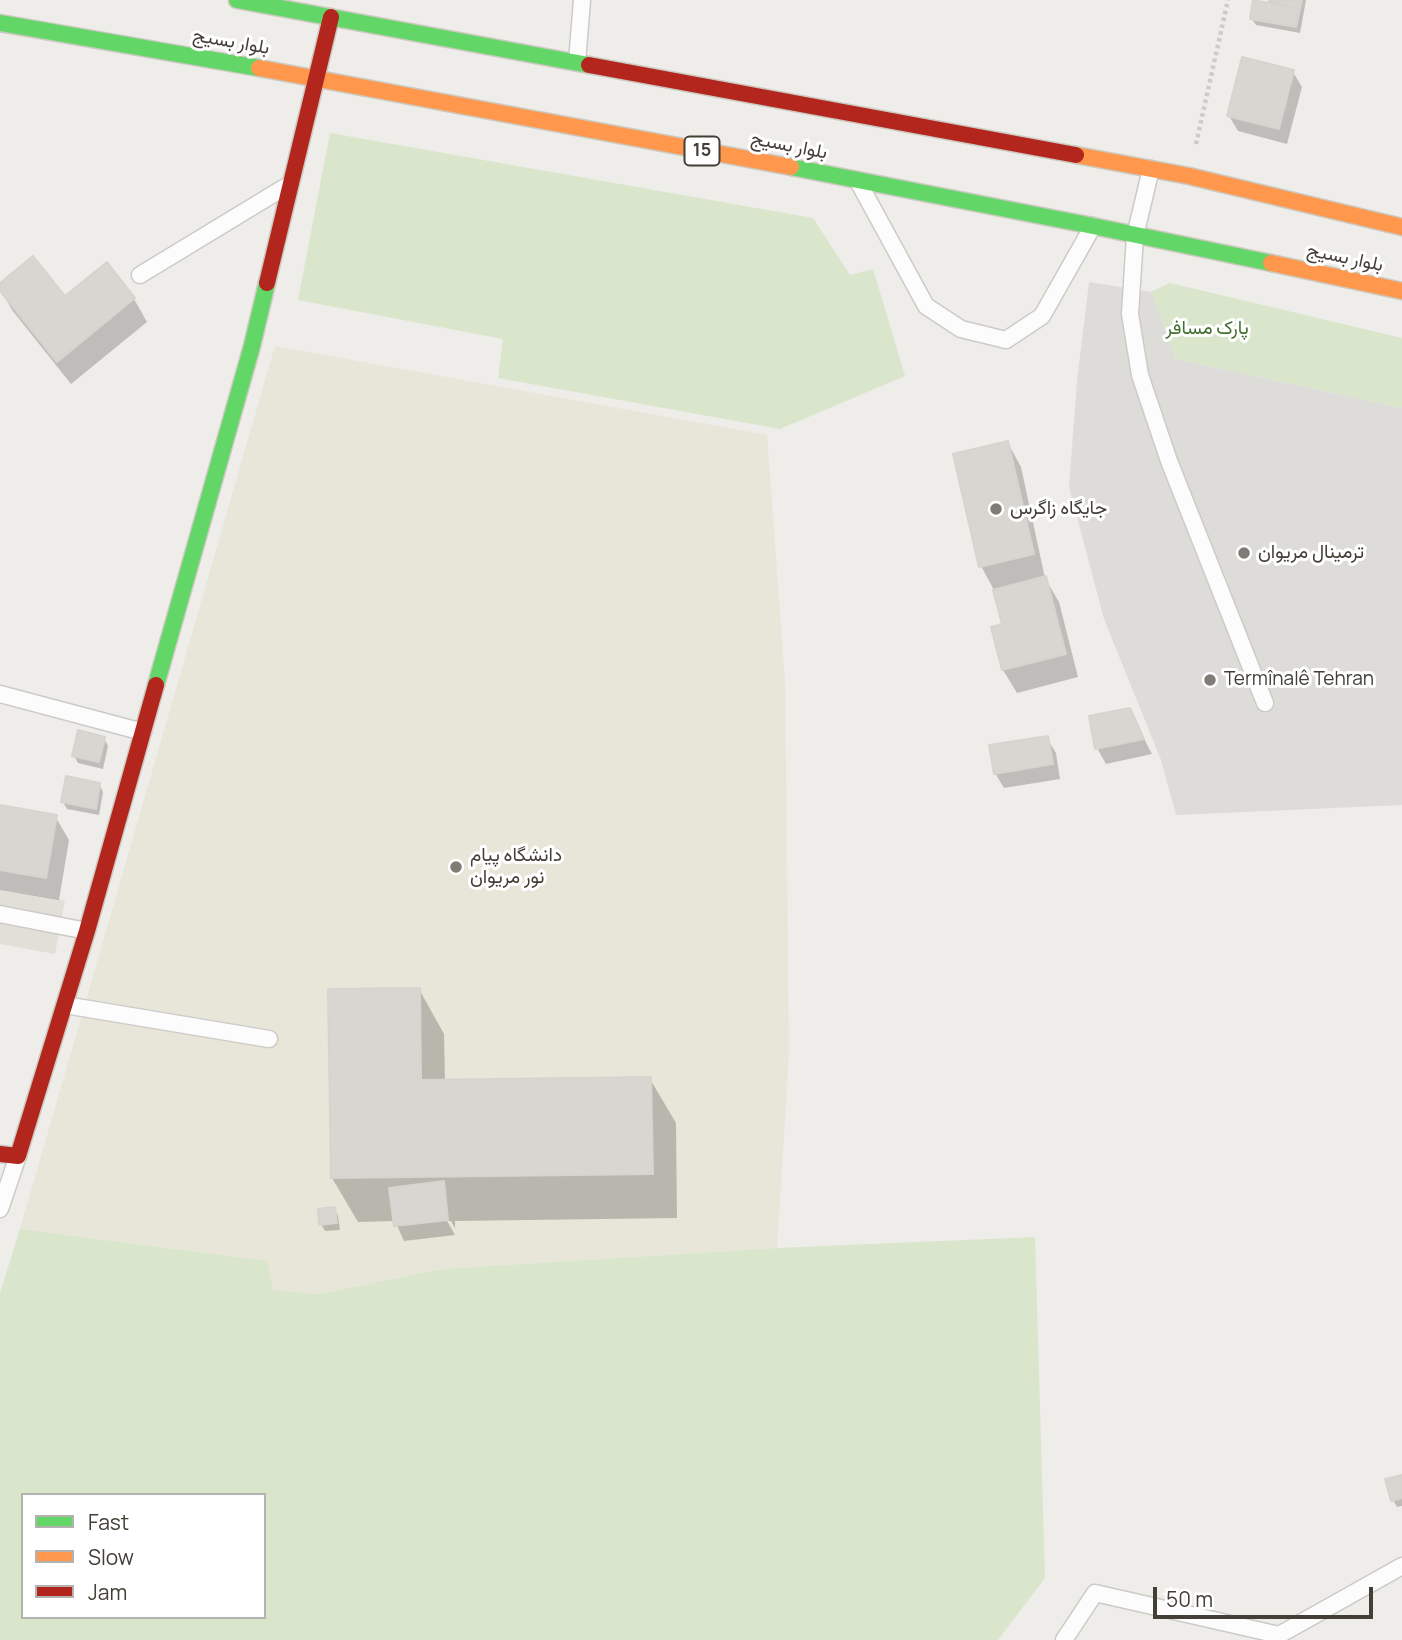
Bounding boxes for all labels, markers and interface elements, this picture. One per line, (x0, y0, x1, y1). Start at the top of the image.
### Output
street label: بلوار بسیج (191, 24, 271, 60)
street label: بلوار بسیج (749, 127, 829, 165)
road number: 15 (684, 136, 720, 166)
street label: بلوار بسیج (1305, 239, 1385, 277)
park label: پارک مسافر (1165, 318, 1249, 340)
place label: جایگاه زاگرس (1010, 498, 1107, 520)
marker: جایگاه زاگرس (988, 501, 1004, 517)
place label: ترمینال مریوان (1258, 542, 1364, 564)
marker: ترمینال مریوان (1236, 545, 1252, 561)
place label: Termînalê Tehran (1224, 669, 1374, 691)
marker: Termînalê Tehran (1202, 672, 1218, 688)
place label: دانشگاه پیام نور مریوان (470, 845, 562, 889)
marker: دانشگاه پیام نور مریوان (448, 859, 464, 875)
legend (21, 1493, 266, 1619)
text: Fast (88, 1508, 129, 1536)
text: Slow (88, 1543, 134, 1571)
scale bar (1157, 1574, 1378, 1618)
text: Jam (88, 1578, 127, 1606)
text: 50 m (1166, 1585, 1213, 1613)

